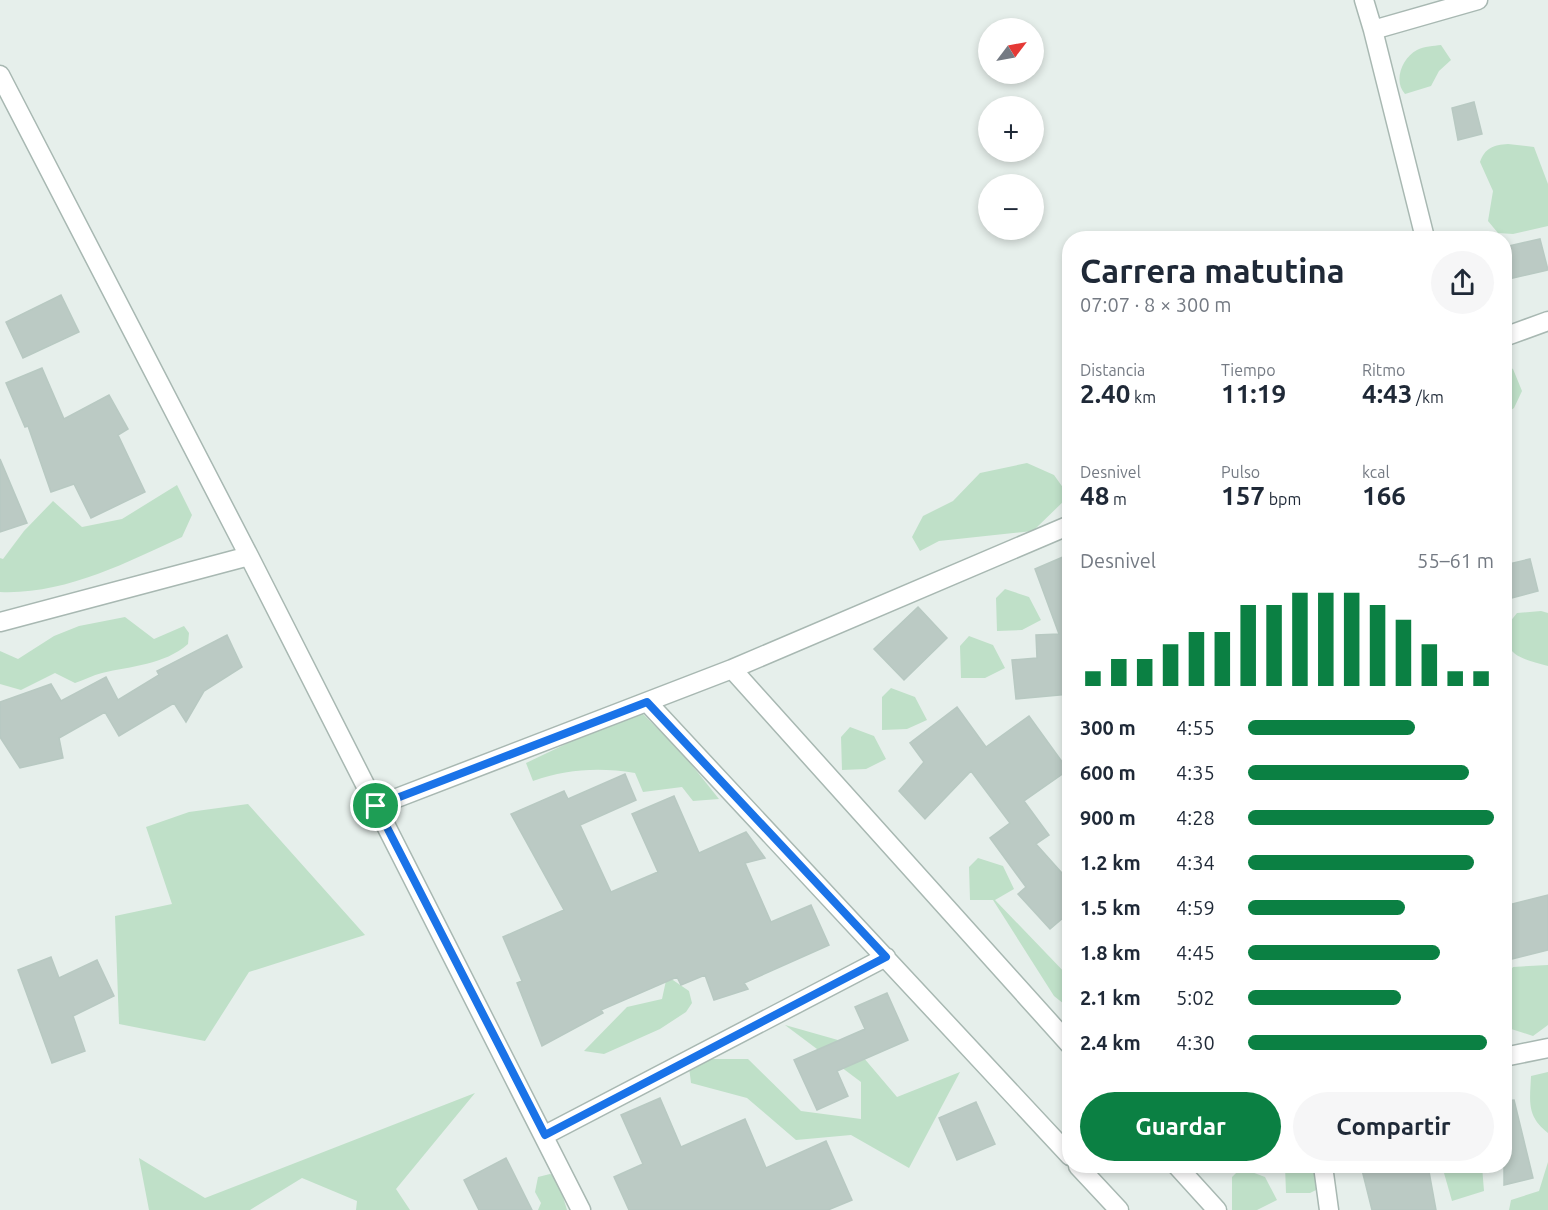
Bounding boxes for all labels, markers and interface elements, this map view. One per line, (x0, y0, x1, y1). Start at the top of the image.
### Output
north arrow (978, 18, 1044, 84)
map controls (978, 18, 1044, 240)
button: + (978, 96, 1044, 162)
button: − (978, 174, 1044, 240)
button: share (1431, 251, 1494, 314)
text: Carrera matutina (1080, 252, 1345, 289)
text: 07:07 · 8 × 300 m (1080, 293, 1232, 316)
text: Distancia (1080, 361, 1145, 379)
text: Tiempo (1221, 361, 1276, 379)
text: Ritmo (1362, 361, 1405, 379)
text: 2.40 (1080, 379, 1130, 408)
text: 11:19 (1221, 379, 1286, 408)
text: 4:43 (1362, 379, 1412, 408)
text: km (1130, 388, 1156, 406)
text: /km (1412, 388, 1444, 406)
text: Desnivel (1080, 463, 1141, 481)
text: Pulso (1221, 463, 1260, 481)
text: kcal (1362, 463, 1390, 481)
text: 48 (1080, 481, 1109, 510)
text: 157 (1221, 481, 1265, 510)
text: 166 (1362, 481, 1406, 510)
text: m (1109, 490, 1127, 508)
text: bpm (1265, 490, 1301, 508)
text: Desnivel (1080, 549, 1156, 572)
text: 55–61 m (1417, 549, 1494, 572)
text: 300 m (1080, 716, 1136, 739)
text: 4:55 (1176, 716, 1215, 739)
text: 600 m (1080, 761, 1136, 784)
text: 4:35 (1176, 761, 1215, 784)
pin (350, 780, 401, 831)
icon: arrive (359, 789, 392, 822)
text: 900 m (1080, 806, 1136, 829)
text: 4:28 (1176, 806, 1215, 829)
text: 1.2 km (1080, 851, 1141, 874)
text: 4:34 (1176, 851, 1215, 874)
text: 1.5 km (1080, 896, 1141, 919)
text: 4:59 (1176, 896, 1215, 919)
text: 1.8 km (1080, 941, 1141, 964)
text: 4:45 (1176, 941, 1215, 964)
text: 2.1 km (1080, 986, 1141, 1009)
text: 5:02 (1176, 986, 1215, 1009)
text: 2.4 km (1080, 1031, 1141, 1054)
text: 4:30 (1176, 1031, 1215, 1054)
button: Guardar (1080, 1092, 1281, 1161)
button: Compartir (1293, 1092, 1494, 1161)

